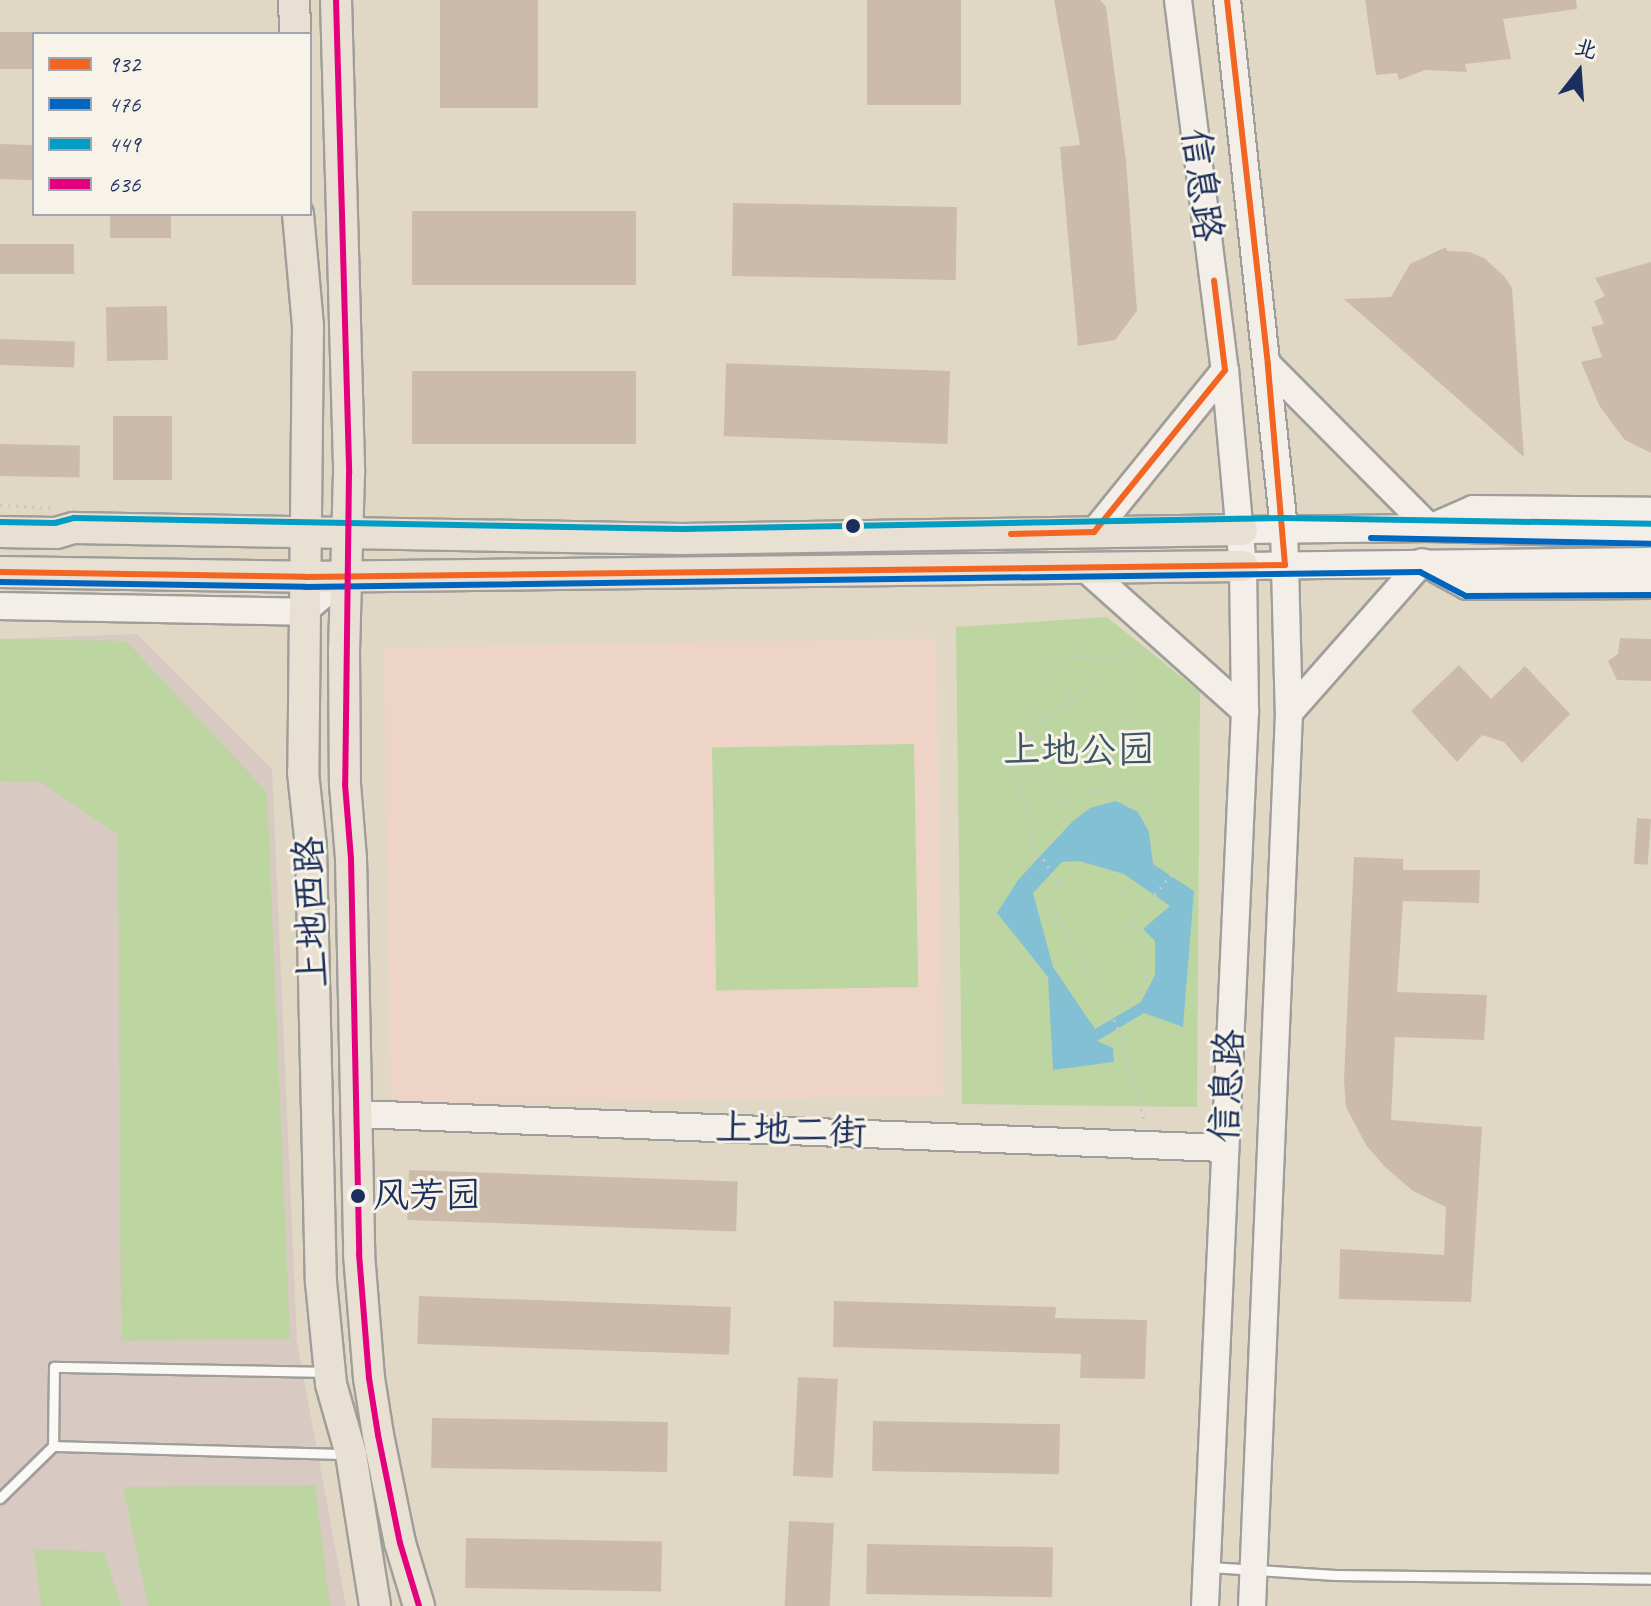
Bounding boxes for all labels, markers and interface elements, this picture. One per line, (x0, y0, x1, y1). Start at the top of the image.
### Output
legend (32, 32, 312, 216)
north arrow (1539, 32, 1619, 112)
text: 北 (1571, 32, 1601, 66)
text: 932 (108, 49, 140, 79)
text: 476 (108, 89, 140, 119)
street label: 信息路 (1172, 126, 1232, 244)
text: 449 (108, 129, 140, 159)
text: 636 (108, 169, 140, 199)
unlabelled marker (845, 518, 861, 534)
park label: 上地公园 (1003, 727, 1155, 773)
street label: 上地西路 (286, 835, 336, 989)
street label: 信息路 (1201, 1028, 1253, 1144)
street label: 上地二街 (714, 1105, 868, 1155)
place label: 风芳园 (373, 1174, 481, 1218)
marker: 风芳园 (350, 1188, 366, 1204)

